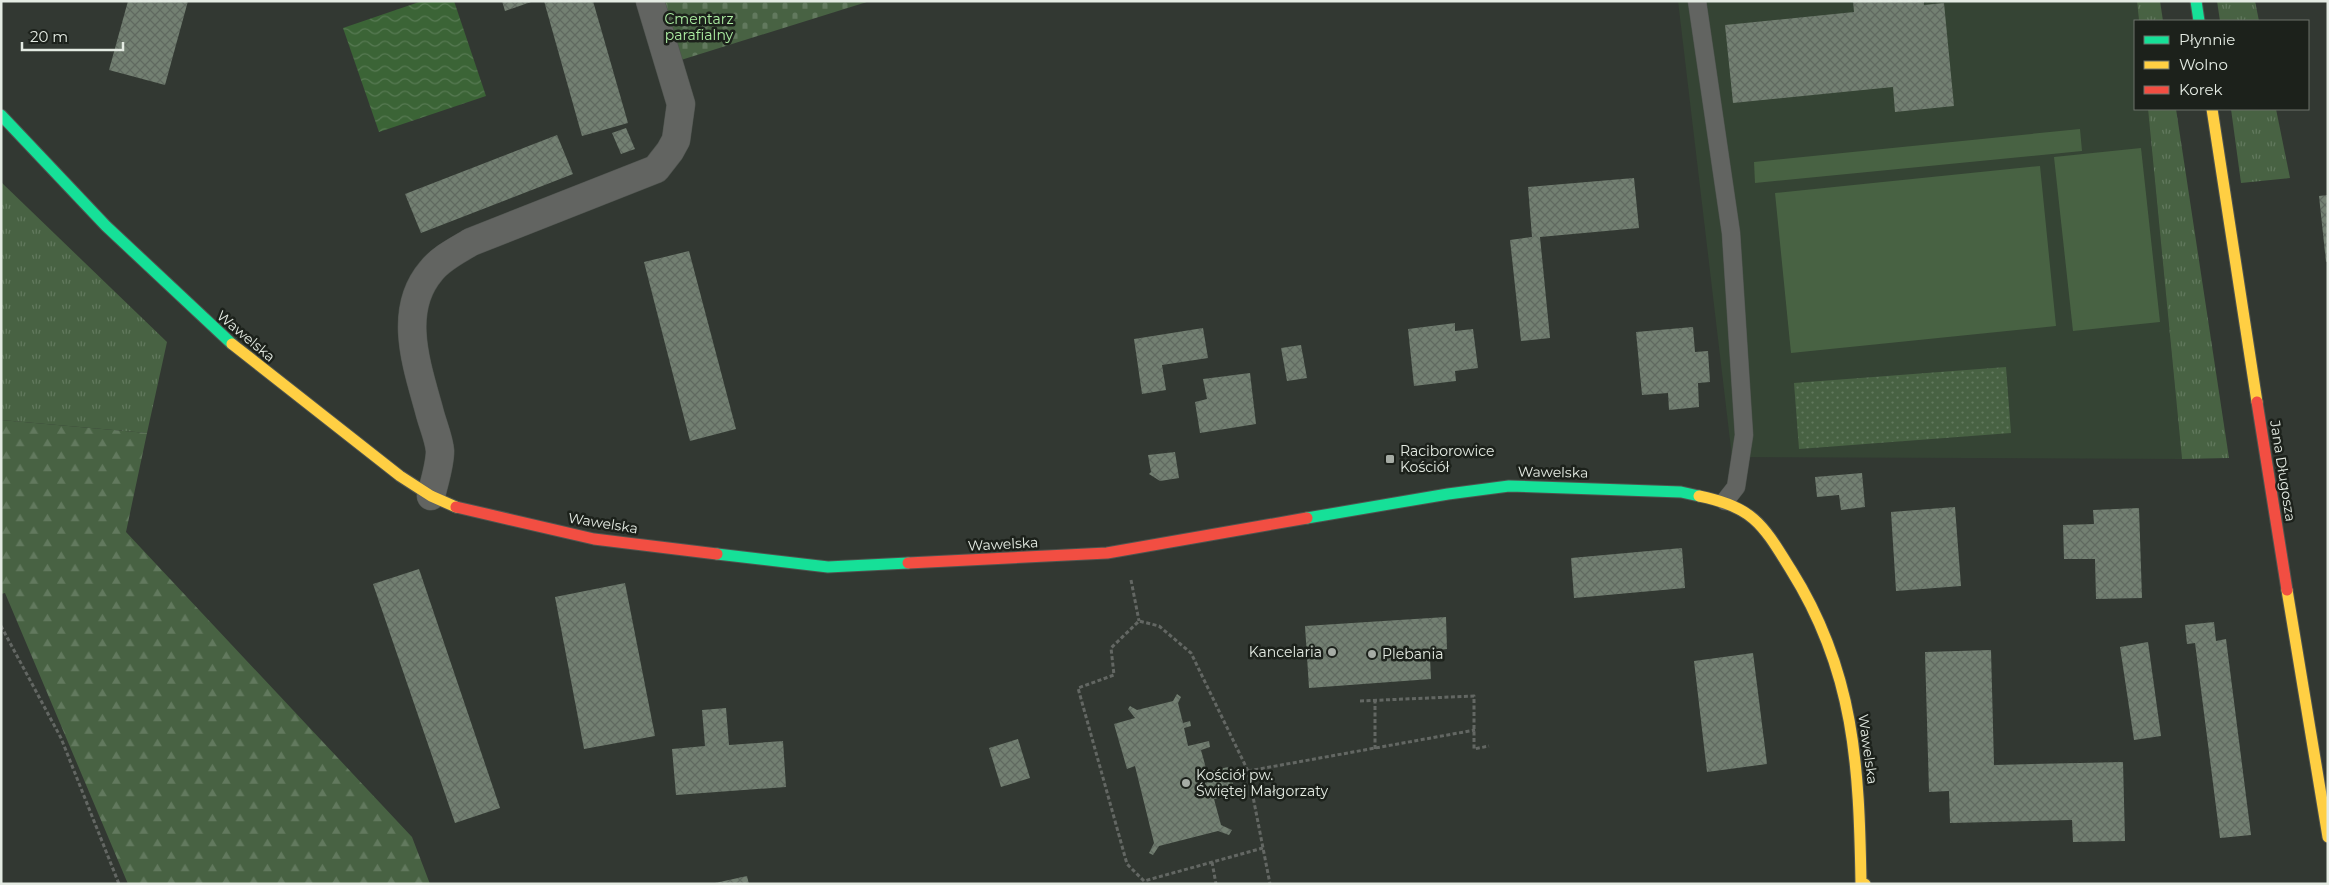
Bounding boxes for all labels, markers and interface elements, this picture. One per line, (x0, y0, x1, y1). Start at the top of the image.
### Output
park label: Cmentarz parafialny (664, 10, 734, 44)
scale bar (22, 20, 124, 52)
legend (2134, 20, 2309, 110)
text: 20 m (30, 27, 68, 46)
text: Płynnie (2179, 30, 2235, 49)
text: Wolno (2179, 55, 2228, 74)
text: Korek (2179, 80, 2223, 99)
street label: Wawelska (213, 306, 279, 366)
street label: Jana Długosza (2266, 418, 2300, 523)
place label: Raciborowice Kościół (1400, 442, 1494, 476)
marker: Raciborowice Kościół (1384, 453, 1396, 465)
street label: Wawelska (1518, 462, 1588, 482)
street label: Wawelska (567, 509, 639, 537)
street label: Wawelska (967, 533, 1039, 555)
place label: Kancelaria (1249, 643, 1322, 661)
place label: Plebania (1382, 645, 1443, 663)
marker: Kancelaria (1326, 646, 1338, 658)
marker: Plebania (1366, 648, 1378, 660)
street label: Wawelska (1854, 713, 1882, 785)
place label: Kościół pw. Świętej Małgorzaty (1196, 766, 1328, 800)
marker: Kościół pw. Świętej Małgorzaty (1180, 777, 1192, 789)

